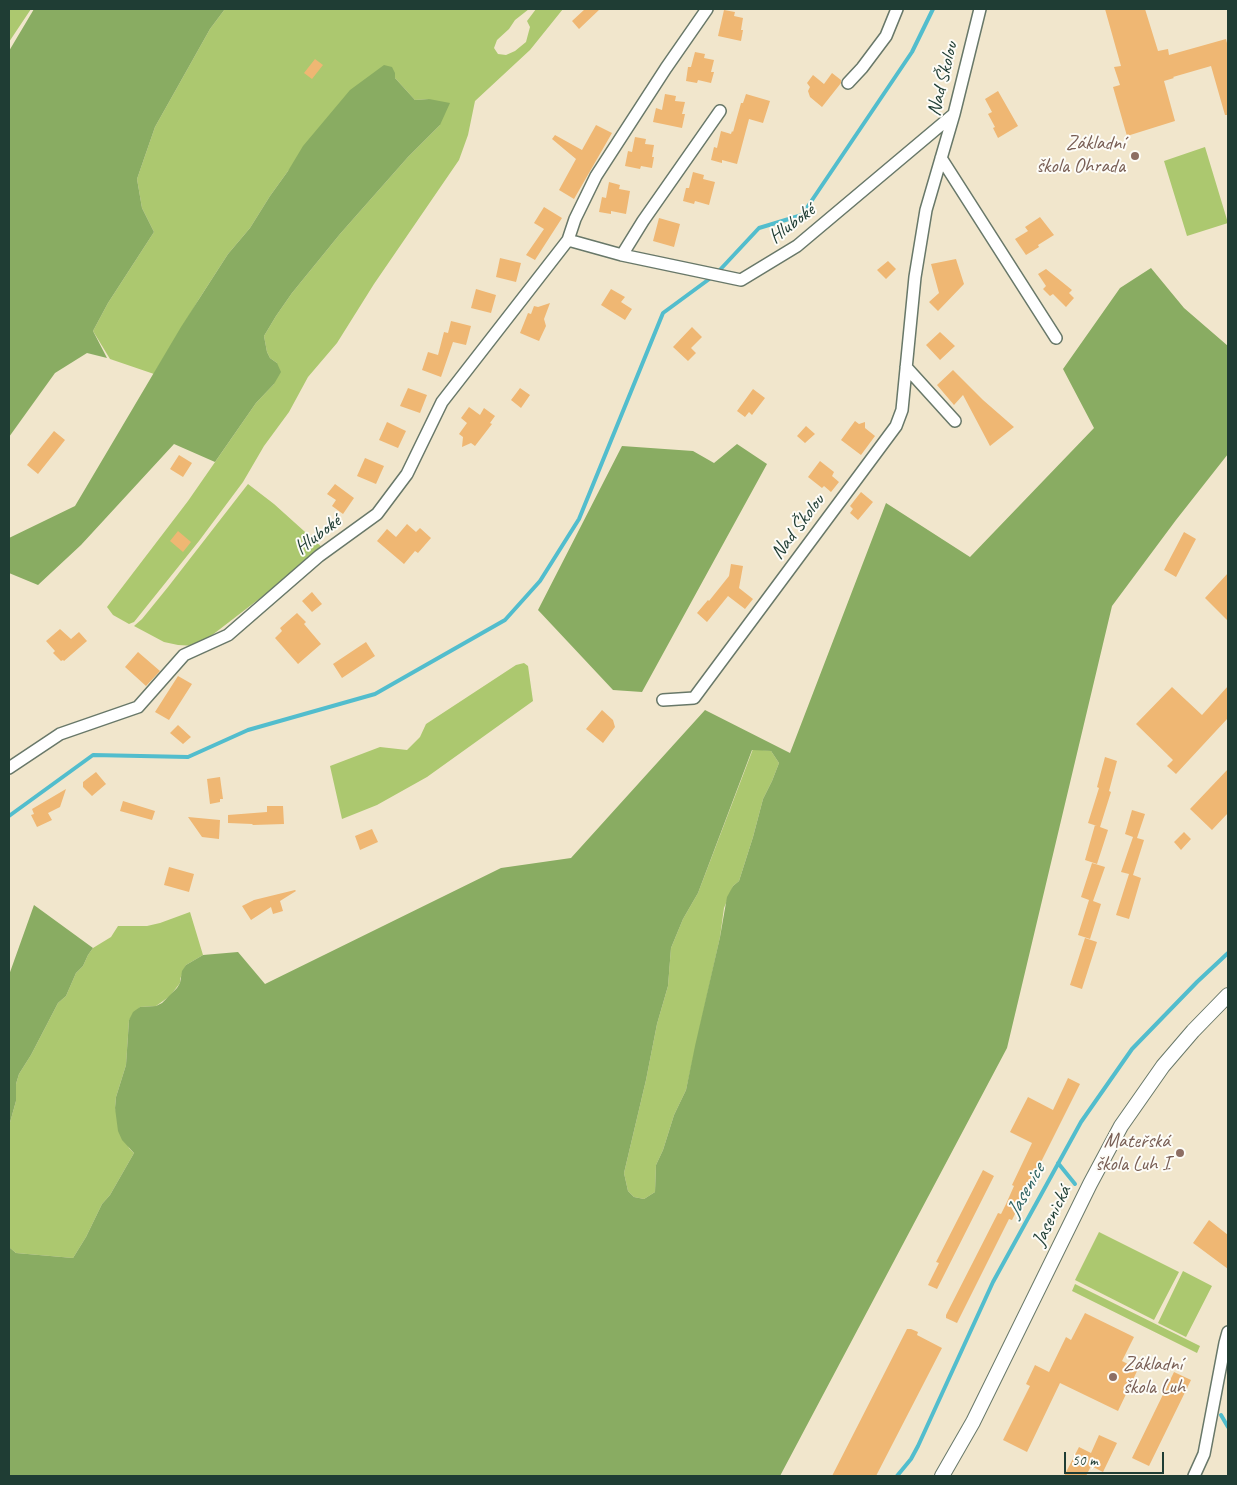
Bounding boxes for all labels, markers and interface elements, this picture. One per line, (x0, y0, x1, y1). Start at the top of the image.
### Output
street label: Nad Školou (922, 39, 964, 119)
place label: Základní škola Ohrada (1036, 132, 1125, 179)
marker: Základní škola Ohrada (1129, 150, 1141, 162)
street label: Hluboké (764, 199, 820, 249)
street label: Nad Školou (766, 490, 830, 564)
street label: Hluboké (290, 510, 346, 560)
place label: Mateřská škola Luh I (1095, 1130, 1170, 1177)
marker: Mateřská škola Luh I (1174, 1147, 1186, 1159)
water label: Jasenice (1001, 1160, 1051, 1222)
street label: Jasenická (1027, 1182, 1077, 1250)
place label: Základní škola Luh (1123, 1353, 1185, 1400)
marker: Základní škola Luh (1107, 1371, 1119, 1383)
scale bar (1067, 1442, 1167, 1474)
text: 50 m (1072, 1451, 1098, 1470)

